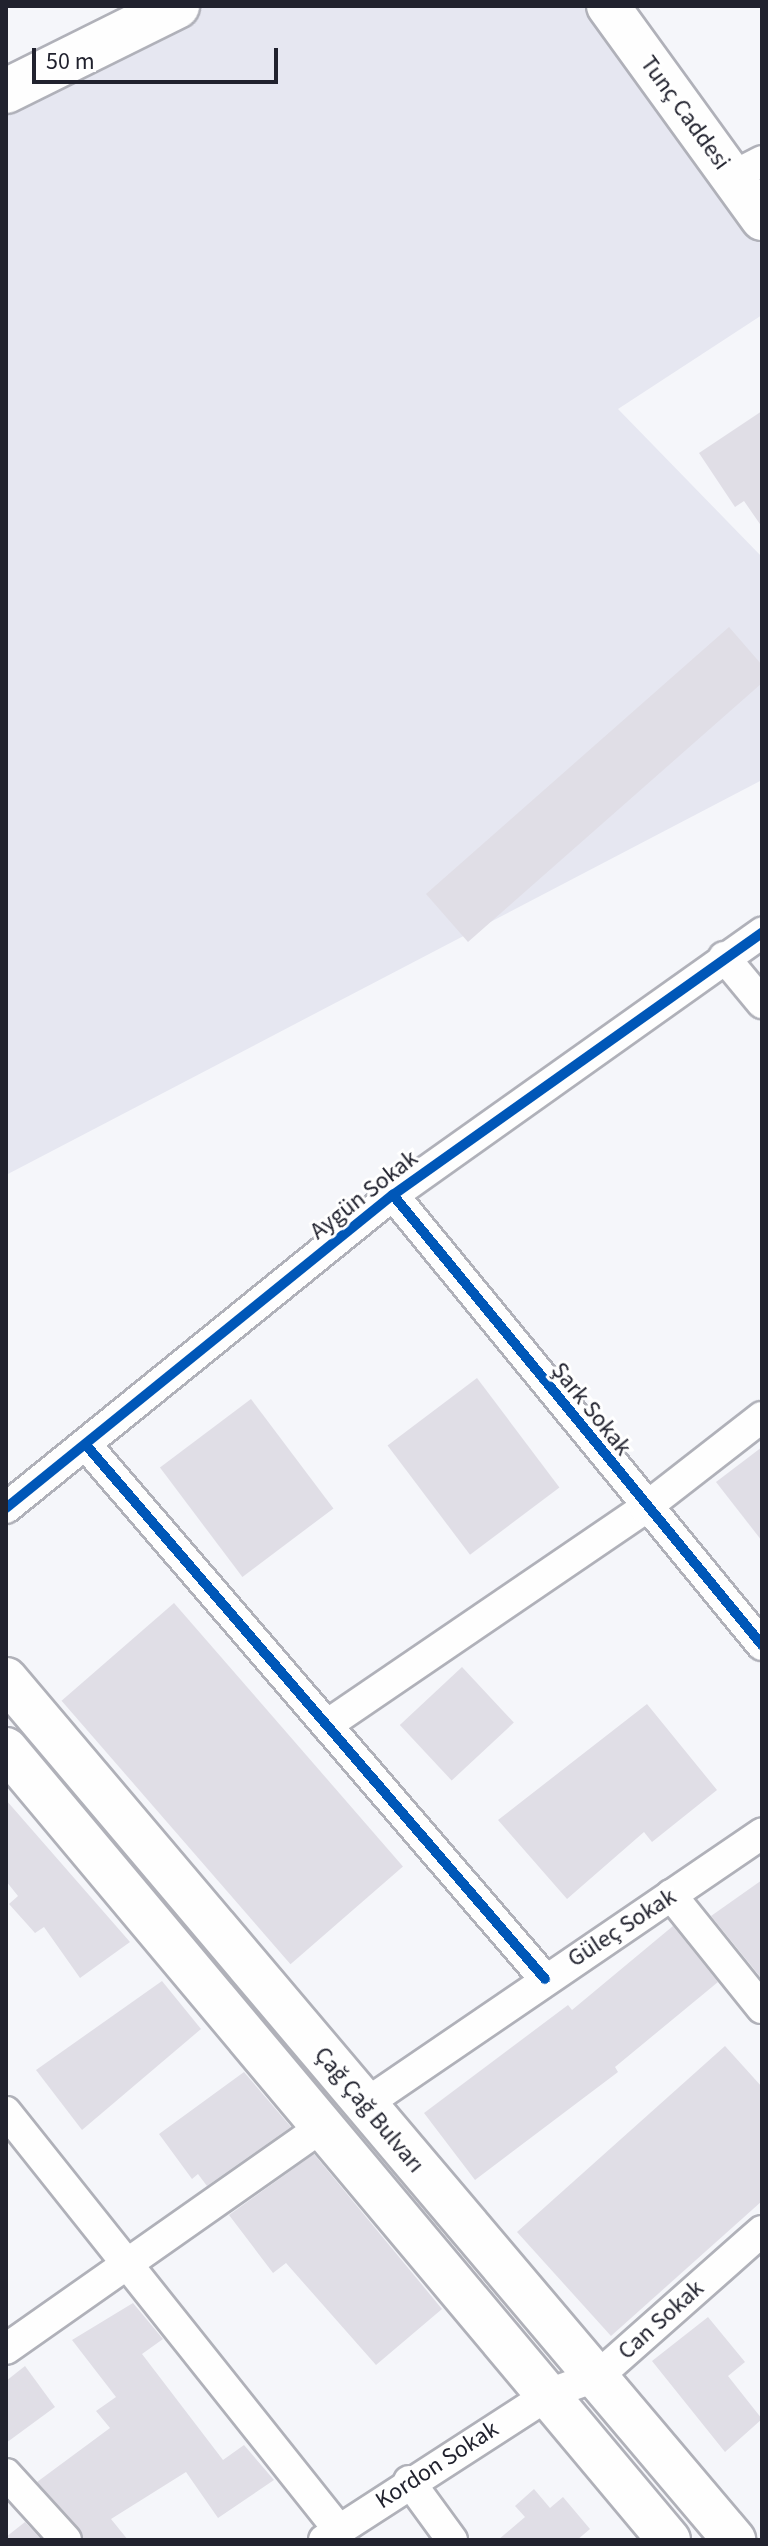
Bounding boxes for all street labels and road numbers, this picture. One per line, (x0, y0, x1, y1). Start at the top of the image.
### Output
street label: Tunç Caddesi (634, 50, 736, 176)
street label: Aygün Sokak (304, 1144, 424, 1246)
street label: Şark Sokak (545, 1357, 637, 1461)
street label: Güleç Sokak (563, 1882, 681, 1974)
street label: Çağ Çağ Bulvarı (308, 2041, 430, 2179)
street label: Can Sokak (612, 2274, 710, 2366)
street label: Kordon Sokak (370, 2415, 504, 2515)

